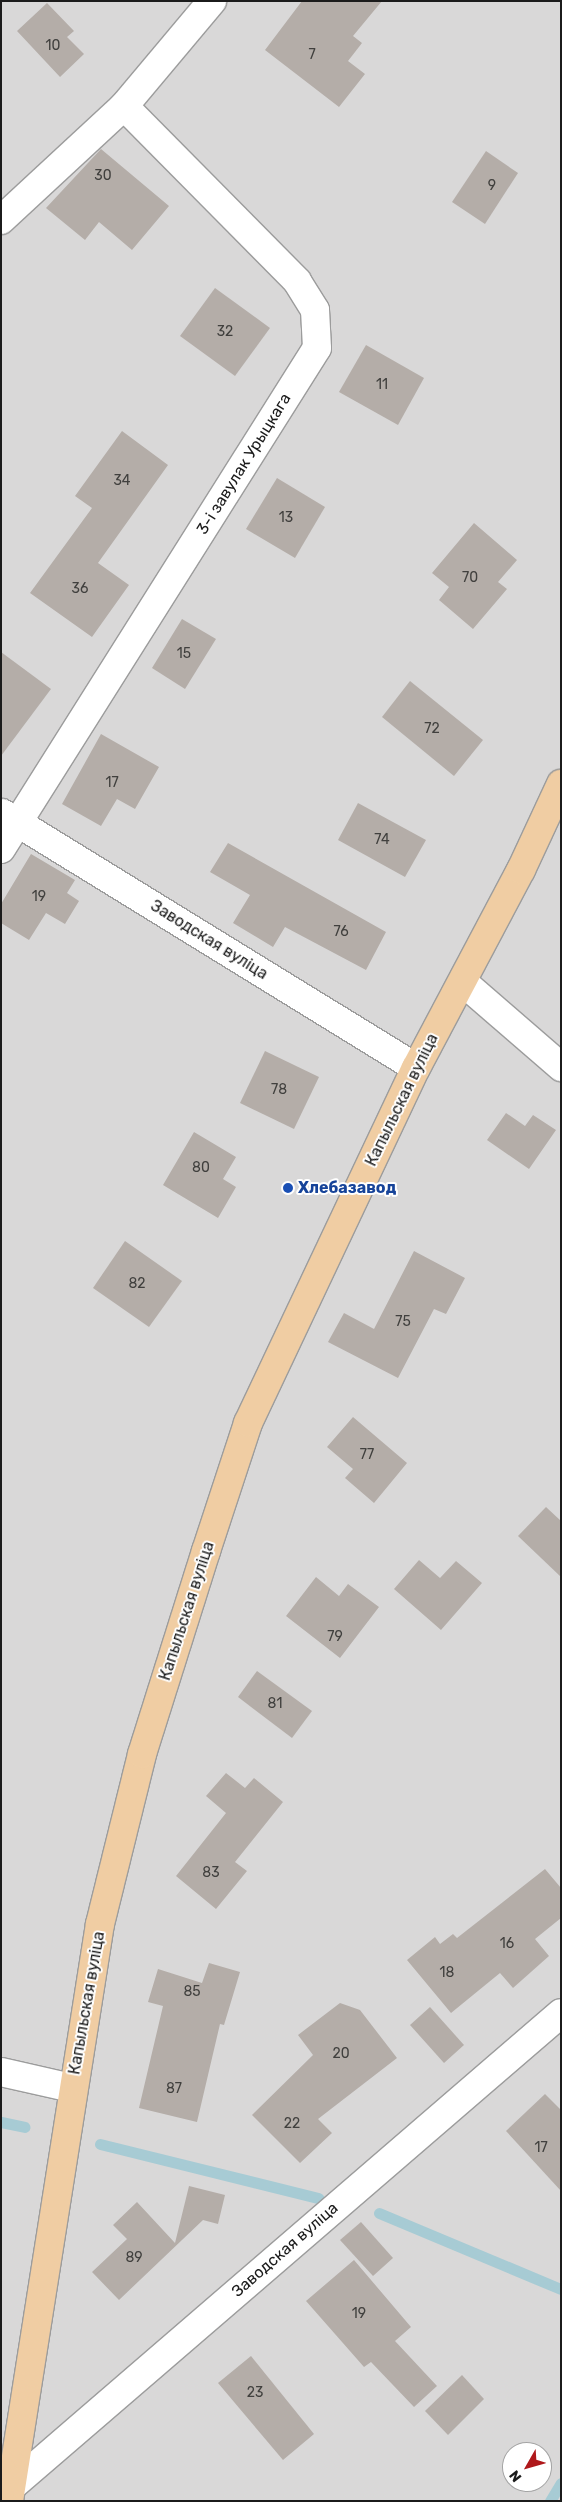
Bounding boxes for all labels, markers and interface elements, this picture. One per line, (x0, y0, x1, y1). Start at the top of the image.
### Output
house number: 10 (46, 38, 60, 54)
house number: 7 (308, 47, 316, 63)
house number: 30 (94, 168, 112, 184)
house number: 9 (488, 178, 496, 194)
house number: 32 (217, 324, 233, 340)
house number: 11 (376, 377, 388, 393)
street label: 3-і завулак Урыцкага (193, 390, 295, 538)
house number: 34 (113, 473, 131, 489)
house number: 13 (279, 510, 293, 526)
house number: 70 (462, 570, 478, 586)
house number: 36 (72, 581, 88, 597)
house number: 15 (177, 646, 191, 662)
house number: 72 (424, 721, 440, 737)
house number: 17 (105, 775, 119, 791)
house number: 74 (374, 832, 390, 848)
house number: 19 (32, 889, 46, 905)
street label: Заводская вуліца (147, 896, 271, 984)
house number: 76 (333, 924, 349, 940)
street label: Капыльская вуліца (362, 1031, 442, 1169)
house number: 78 (271, 1082, 287, 1098)
house number: 80 (192, 1160, 210, 1176)
place label: Хлебазавод (298, 1178, 396, 1198)
marker: Хлебазавод (282, 1182, 294, 1194)
house number: 82 (128, 1276, 146, 1292)
house number: 75 (395, 1314, 411, 1330)
house number: 77 (360, 1447, 374, 1463)
street label: Капыльская вуліца (155, 1539, 219, 1683)
house number: 79 (327, 1629, 343, 1645)
house number: 81 (268, 1696, 282, 1712)
house number: 83 (202, 1865, 220, 1881)
street label: Капыльская вуліца (65, 1930, 109, 2076)
house number: 16 (500, 1936, 514, 1952)
house number: 18 (440, 1965, 454, 1981)
house number: 85 (183, 1984, 201, 2000)
house number: 20 (332, 2046, 350, 2062)
house number: 87 (166, 2081, 182, 2097)
house number: 22 (284, 2116, 300, 2132)
house number: 17 (534, 2140, 548, 2156)
street label: Заводская вуліца (228, 2199, 342, 2301)
house number: 89 (125, 2250, 143, 2266)
house number: 19 (352, 2306, 366, 2322)
house number: 23 (247, 2385, 263, 2401)
north arrow (502, 2442, 552, 2492)
text: N (506, 2467, 525, 2485)

